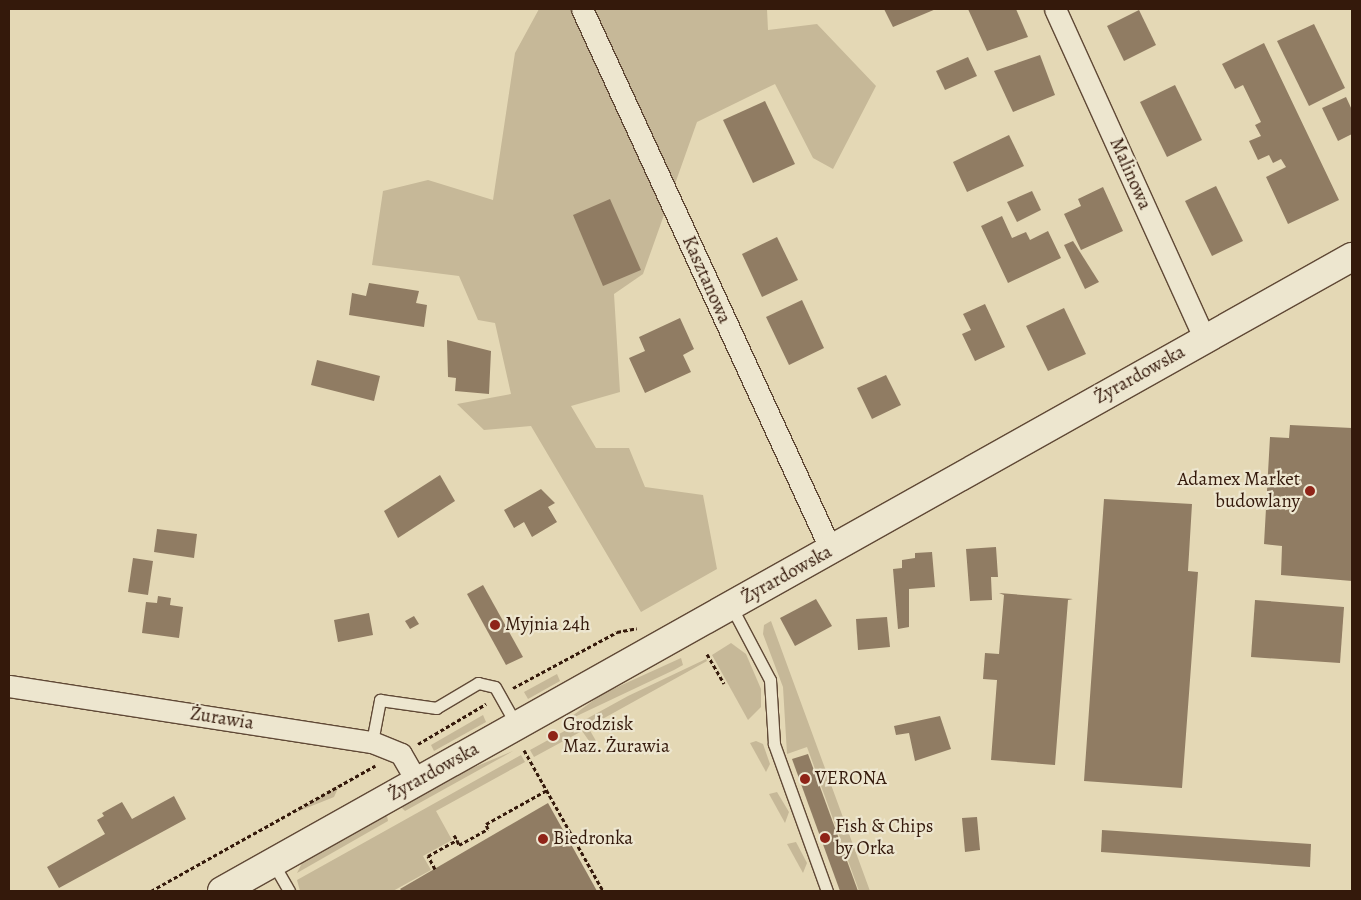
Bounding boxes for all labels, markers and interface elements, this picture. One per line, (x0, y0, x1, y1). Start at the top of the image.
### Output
street label: Malinowa (1104, 135, 1156, 213)
street label: Kasztanowa (677, 233, 735, 327)
street label: Żyrardowska (1091, 341, 1189, 409)
place label: Adamex Market budowlany (1178, 469, 1300, 513)
marker: Adamex Market budowlany (1304, 485, 1316, 497)
street label: Żyrardowska (738, 541, 836, 609)
place label: Myjnia 24h (505, 614, 590, 636)
marker: Myjnia 24h (489, 619, 501, 631)
street label: Żurawia (189, 703, 255, 735)
place label: Grodzisk Maz. Żurawia (563, 714, 670, 758)
marker: Grodzisk Maz. Żurawia (547, 730, 559, 742)
street label: Żyrardowska (385, 738, 483, 806)
place label: VERONA (815, 768, 887, 790)
marker: VERONA (799, 773, 811, 785)
place label: Fish & Chips by Orka (835, 816, 933, 860)
place label: Biedronka (553, 828, 633, 850)
marker: Fish & Chips by Orka (819, 832, 831, 844)
marker: Biedronka (537, 833, 549, 845)

